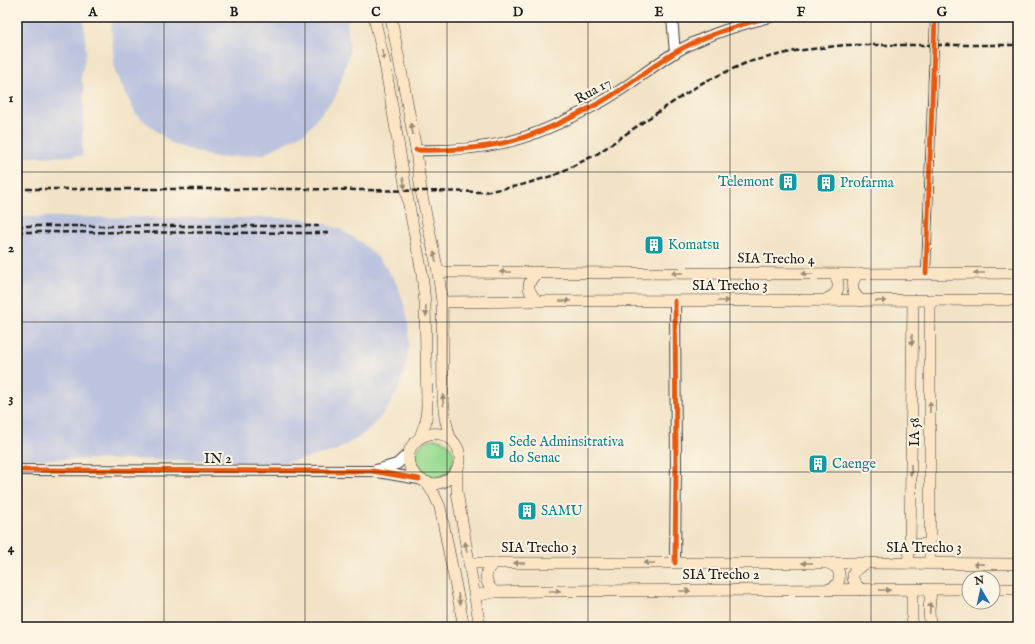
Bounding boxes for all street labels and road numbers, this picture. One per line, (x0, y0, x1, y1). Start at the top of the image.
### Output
street label: Rua 17 (572, 74, 614, 108)
street label: SIA Trecho 4 (737, 249, 815, 269)
street label: SIA Trecho 3 (692, 277, 768, 295)
street label: IA 58 (906, 417, 924, 447)
street label: IN 2 (204, 450, 232, 468)
street label: SIA Trecho 3 (501, 539, 577, 557)
street label: SIA Trecho 3 (886, 539, 962, 557)
street label: SIA Trecho 2 (683, 566, 760, 584)

